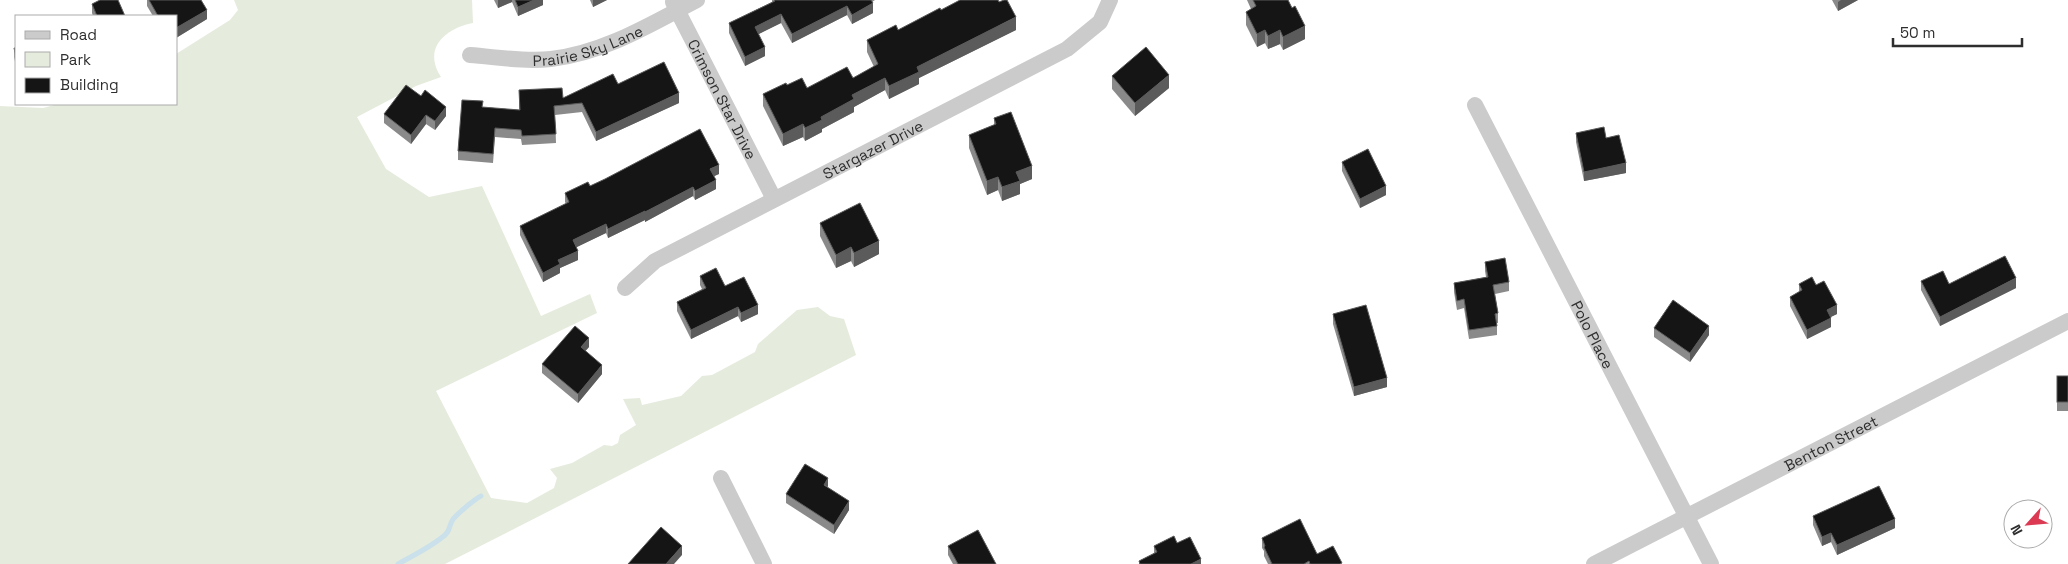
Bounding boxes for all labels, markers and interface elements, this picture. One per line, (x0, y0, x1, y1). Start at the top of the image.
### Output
legend (15, 15, 178, 105)
scale bar (1893, 15, 2022, 47)
street label: Prairie Sky Lane (533, 21, 646, 69)
text: 50 m (1900, 23, 1935, 42)
text: Road (60, 25, 97, 44)
street label: Crimson Star Drive (684, 36, 761, 162)
text: Park (60, 50, 91, 69)
text: Building (60, 75, 119, 94)
street label: Stargazer Drive (819, 115, 926, 183)
street label: Polo Place (1568, 297, 1618, 372)
street label: Benton Street (1781, 411, 1881, 475)
north arrow (2003, 499, 2053, 549)
text: N (2006, 522, 2027, 538)

